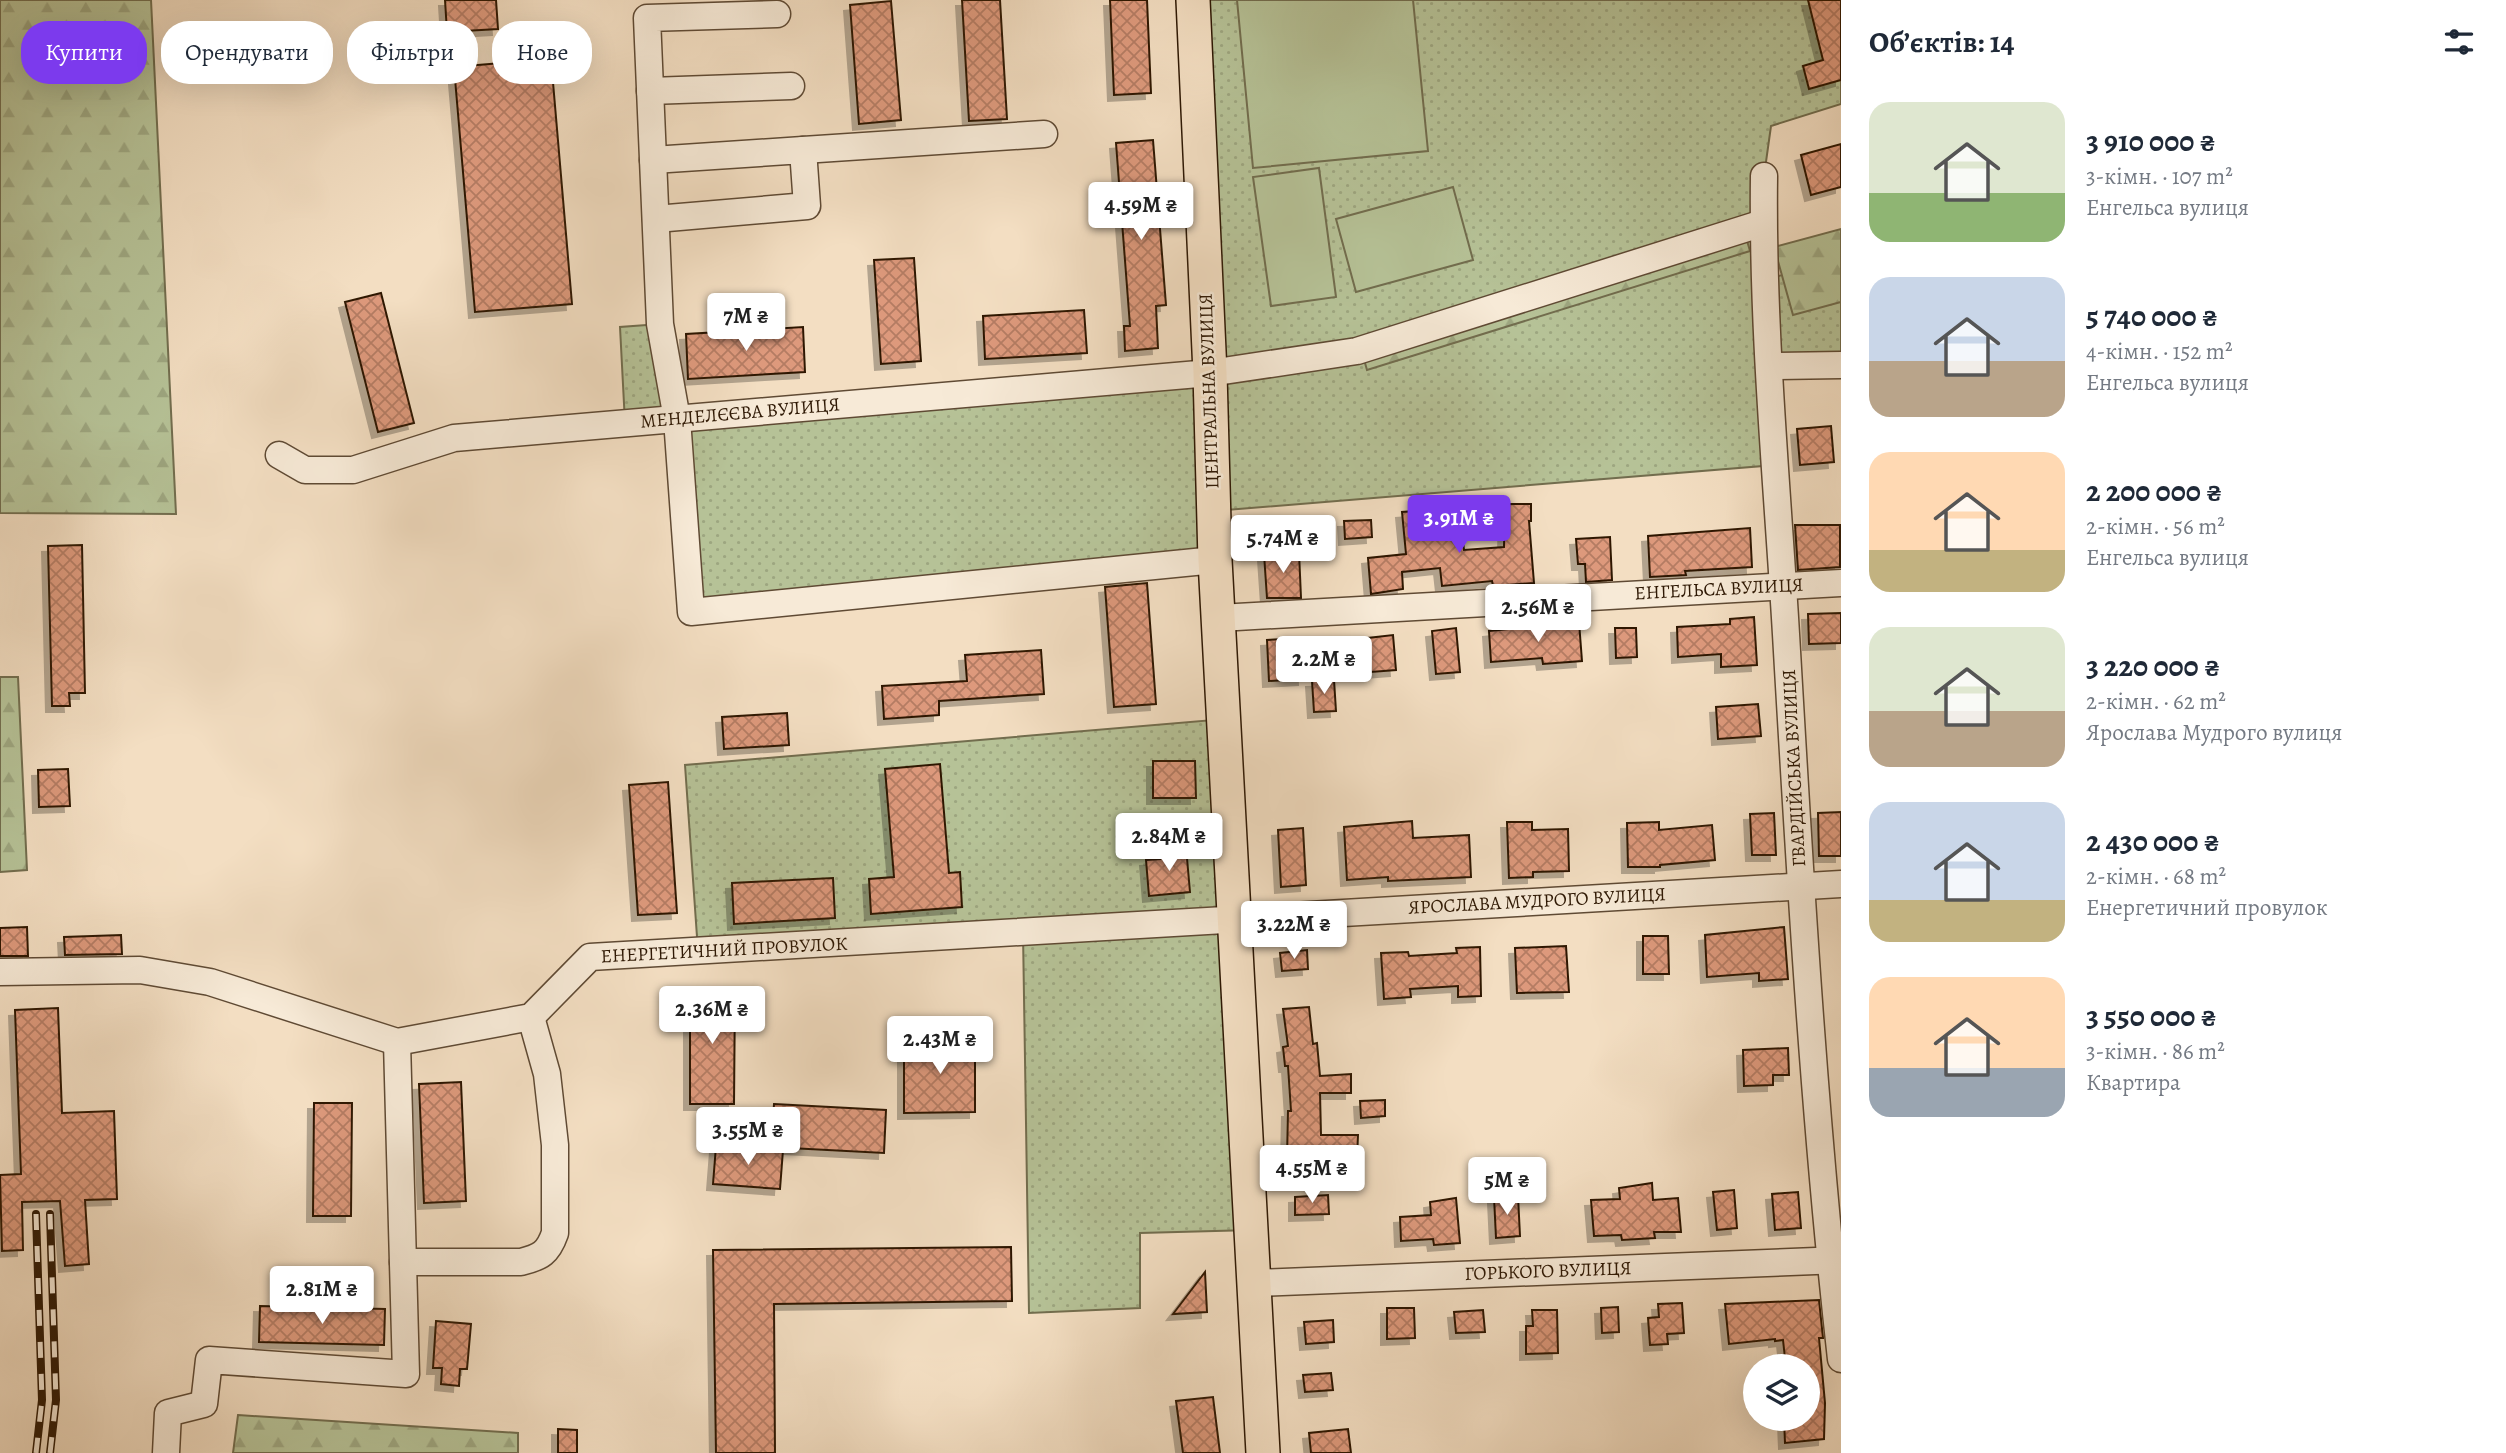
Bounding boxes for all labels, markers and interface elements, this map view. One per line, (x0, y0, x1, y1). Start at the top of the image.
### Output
chip: Купити (21, 21, 147, 84)
chip: Орендувати (161, 21, 333, 84)
chip: Фільтри (347, 21, 478, 84)
chip: Нове (492, 21, 592, 84)
text: Об’єктів: 14 (1869, 22, 2015, 62)
icon: filters (2440, 23, 2478, 61)
text: 3 910 000 ₴ (2086, 121, 2216, 161)
icon: home (1925, 130, 2009, 214)
text: 3-кімн. · 107 m² (2086, 161, 2233, 192)
pin: 4.59M ₴ (1076, 182, 1206, 242)
text: 4.59M ₴ (1104, 189, 1178, 220)
text: Енгельса вулиця (2086, 192, 2249, 223)
street label: ЦЕНТРАЛЬНА ВУЛИЦЯ (1193, 293, 1225, 489)
pin: 7M ₴ (705, 294, 787, 353)
text: 5 740 000 ₴ (2086, 296, 2218, 336)
text: 7M ₴ (723, 300, 769, 331)
icon: home (1925, 305, 2009, 389)
text: 4-кімн. · 152 m² (2086, 336, 2233, 367)
text: Енгельса вулиця (2086, 367, 2249, 398)
street label: МЕНДЕЛЄЄВА ВУЛИЦЯ (639, 391, 841, 435)
text: 2 200 000 ₴ (2086, 471, 2222, 511)
icon: home (1925, 480, 2009, 564)
pin: 3.91M ₴ (1394, 496, 1524, 555)
text: 3.91M ₴ (1424, 502, 1494, 533)
text: 2-кімн. · 56 m² (2086, 511, 2225, 542)
pin: 5.74M ₴ (1218, 516, 1348, 575)
text: 5.74M ₴ (1247, 522, 1319, 553)
text: Енгельса вулиця (2086, 542, 2249, 573)
street label: ЕНГЕЛЬСА ВУЛИЦЯ (1634, 572, 1804, 606)
pin: 2.56M ₴ (1473, 584, 1603, 644)
text: 2.56M ₴ (1501, 591, 1575, 622)
pin: 2.2M ₴ (1267, 636, 1381, 696)
text: 2.2M ₴ (1292, 643, 1356, 674)
text: 3 220 000 ₴ (2086, 646, 2220, 686)
icon: home (1925, 655, 2009, 739)
street label: ГВАРДІЙСЬКА ВУЛИЦЯ (1776, 668, 1812, 868)
text: 2-кімн. · 62 m² (2086, 686, 2226, 717)
text: Ярослава Мудрого вулиця (2086, 717, 2342, 748)
pin: 2.84M ₴ (1104, 814, 1234, 873)
text: 2.84M ₴ (1131, 820, 1207, 851)
text: 2 430 000 ₴ (2086, 821, 2220, 861)
icon: home (1925, 830, 2009, 914)
text: 2-кімн. · 68 m² (2086, 861, 2226, 892)
street label: ЯРОСЛАВА МУДРОГО ВУЛИЦЯ (1408, 881, 1666, 921)
text: Енергетичний провулок (2086, 892, 2328, 923)
pin: 3.22M ₴ (1229, 902, 1359, 961)
text: 3.22M ₴ (1257, 908, 1331, 939)
street label: ЕНЕРГЕТИЧНИЙ ПРОВУЛОК (600, 931, 848, 969)
pin: 2.36M ₴ (647, 986, 777, 1046)
text: 2.36M ₴ (675, 993, 749, 1024)
text: 3 550 000 ₴ (2086, 996, 2217, 1036)
icon: home (1925, 1005, 2009, 1089)
pin: 2.43M ₴ (875, 1016, 1005, 1076)
text: 2.43M ₴ (903, 1023, 977, 1054)
text: 3-кімн. · 86 m² (2086, 1036, 2225, 1067)
text: Квартира (2086, 1067, 2181, 1098)
pin: 3.55M ₴ (683, 1108, 813, 1167)
text: 3.55M ₴ (712, 1114, 784, 1145)
pin: 4.55M ₴ (1247, 1146, 1377, 1205)
text: 4.55M ₴ (1276, 1152, 1348, 1183)
pin: 5M ₴ (1466, 1158, 1548, 1217)
text: 5M ₴ (1484, 1164, 1530, 1195)
street label: ГОРЬКОГО ВУЛИЦЯ (1464, 1255, 1632, 1287)
pin: 2.81M ₴ (257, 1266, 387, 1326)
text: 2.81M ₴ (286, 1273, 358, 1304)
map controls (1743, 1354, 1820, 1431)
button: layers (1743, 1354, 1820, 1431)

